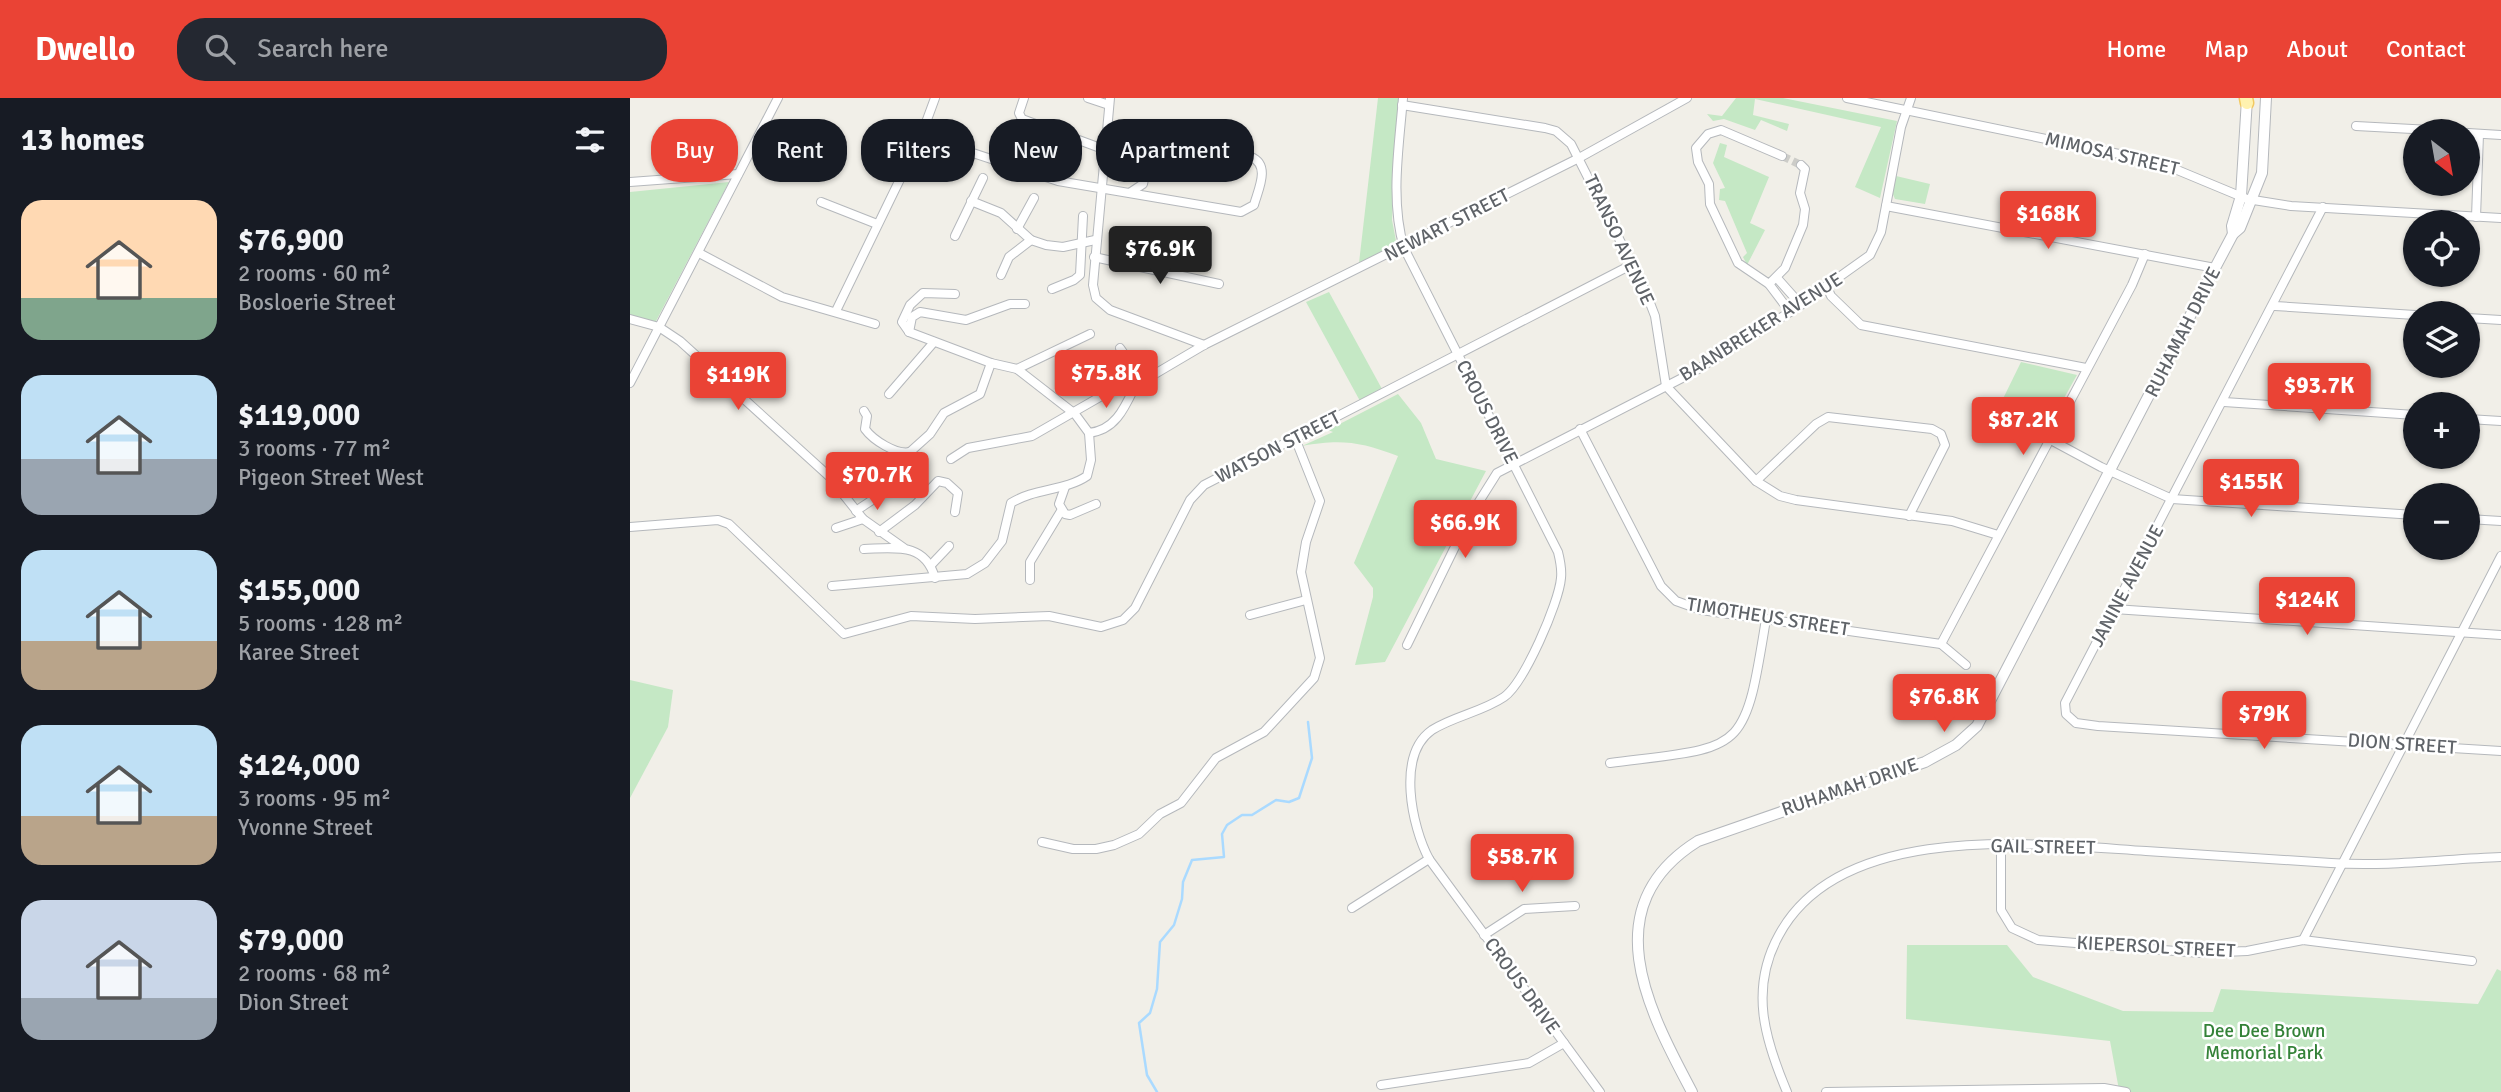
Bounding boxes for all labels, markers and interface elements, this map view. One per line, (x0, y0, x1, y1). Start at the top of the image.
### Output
search box (177, 18, 667, 81)
text: Dwello (35, 29, 135, 70)
icon: search (201, 30, 239, 68)
text: Search here (257, 33, 388, 65)
text: Home (2106, 34, 2166, 64)
text: Map (2204, 34, 2249, 64)
text: About (2287, 34, 2348, 64)
text: Contact (2386, 34, 2466, 64)
chip: Buy (651, 119, 738, 182)
chip: Rent (752, 119, 847, 182)
chip: Filters (861, 119, 975, 182)
chip: New (989, 119, 1082, 182)
chip: Apartment (1096, 119, 1254, 182)
north arrow (2403, 119, 2480, 196)
map controls (2403, 119, 2480, 560)
icon: filters (571, 121, 609, 159)
text: 13 homes (21, 122, 144, 159)
street label: MIMOSA STREET (2043, 127, 2182, 181)
street label: TRANSO AVENUE (1578, 171, 1660, 309)
street label: NEWART STREET (1380, 183, 1514, 267)
pin: $168K (1999, 192, 2097, 251)
text: $168K (2016, 199, 2080, 228)
button: locate (2403, 210, 2480, 287)
text: $76,900 (238, 222, 344, 259)
pin: $76.9K (1103, 226, 1217, 286)
icon: home (77, 228, 161, 312)
text: $76.9K (1125, 234, 1195, 263)
text: 2 rooms · 60 m² (238, 259, 391, 288)
street label: RUHAMAH DRIVE (2140, 263, 2226, 401)
street label: BAANBREKER AVENUE (1675, 267, 1847, 387)
text: Bosloerie Street (238, 288, 396, 317)
button: layers (2403, 301, 2480, 378)
pin: $75.8K (1049, 350, 1163, 410)
pin: $119K (689, 352, 787, 412)
street label: CROUS DRIVE (1451, 356, 1523, 468)
text: $75.8K (1071, 358, 1141, 387)
text: $119K (706, 360, 770, 389)
pin: $93.7K (2262, 364, 2376, 423)
text: $93.7K (2284, 371, 2354, 400)
button: + (2403, 392, 2480, 469)
text: $119,000 (238, 397, 360, 434)
pin: $87.2K (1966, 398, 2080, 457)
icon: home (77, 403, 161, 487)
street label: WATSON STREET (1211, 405, 1345, 489)
text: $87.2K (1988, 405, 2058, 434)
text: 3 rooms · 77 m² (238, 434, 391, 463)
pin: $70.7K (820, 452, 934, 512)
text: $70.7K (842, 460, 912, 489)
pin: $155K (2202, 460, 2300, 519)
text: Pigeon Street West (238, 463, 424, 492)
text: $155K (2219, 467, 2283, 496)
button: − (2403, 483, 2480, 560)
pin: $66.9K (1408, 500, 1522, 560)
text: $66.9K (1430, 508, 1500, 537)
street label: JANINE AVENUE (2085, 521, 2169, 651)
text: $155,000 (238, 572, 360, 609)
icon: home (77, 578, 161, 662)
pin: $124K (2258, 578, 2356, 637)
text: $124K (2275, 585, 2339, 614)
street label: TIMOTHEUS STREET (1685, 592, 1852, 642)
text: 5 rooms · 128 m² (238, 609, 403, 638)
text: Karee Street (238, 638, 359, 667)
pin: $76.8K (1887, 674, 2001, 734)
text: $76.8K (1909, 682, 1979, 711)
pin: $79K (2223, 692, 2305, 751)
text: $79K (2238, 699, 2290, 728)
street label: DION STREET (2347, 728, 2458, 760)
text: $124,000 (238, 747, 360, 784)
street label: RUHAMAH DRIVE (1778, 752, 1922, 822)
icon: home (77, 753, 161, 837)
text: 3 rooms · 95 m² (238, 784, 391, 813)
text: Yvonne Street (238, 813, 373, 842)
pin: $58.7K (1465, 834, 1579, 894)
street label: GAIL STREET (1990, 834, 2096, 860)
text: $58.7K (1487, 842, 1557, 871)
text: $79,000 (238, 922, 344, 959)
icon: home (77, 928, 161, 1012)
street label: KIEPERSOL STREET (2076, 931, 2237, 963)
street label: CROUS DRIVE (1479, 933, 1565, 1039)
text: 2 rooms · 68 m² (238, 959, 391, 988)
text: Dion Street (238, 988, 349, 1017)
park label: Dee Dee Brown Memorial Park (2203, 1019, 2325, 1065)

